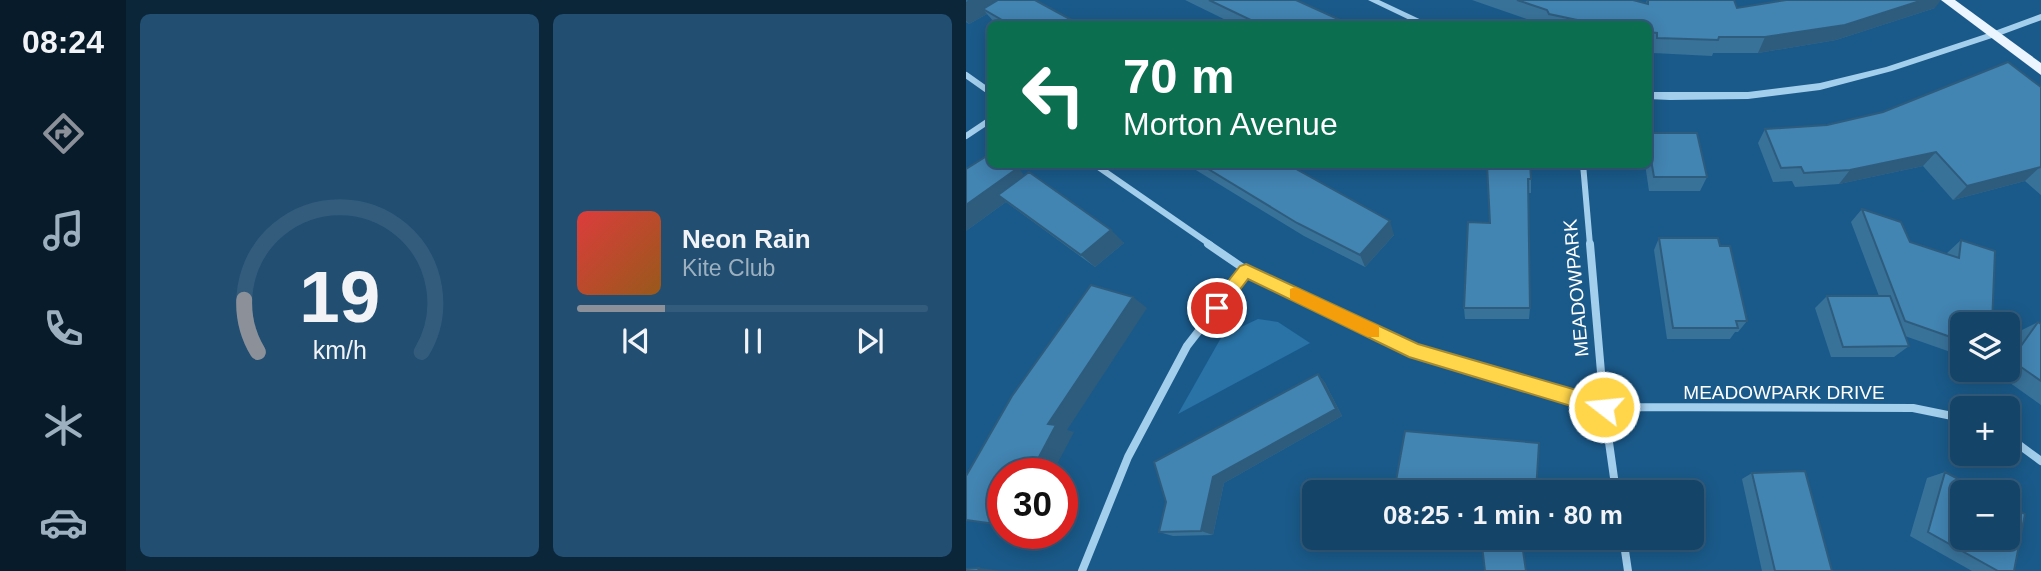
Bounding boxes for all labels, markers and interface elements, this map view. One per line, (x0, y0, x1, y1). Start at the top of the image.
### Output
text: 08:24 (22, 24, 104, 60)
icon: left (1008, 49, 1099, 140)
text: 70 m (1123, 49, 1235, 103)
text: Morton Avenue (1123, 106, 1338, 142)
icon: directions (39, 109, 88, 158)
icon: music (39, 206, 88, 255)
street label: MEADOWPARK (1560, 218, 1592, 358)
text: Neon Rain (682, 224, 811, 254)
text: Kite Club (682, 255, 775, 281)
text: 19 (299, 256, 380, 337)
pin (1187, 278, 1247, 338)
icon: arrive (1198, 289, 1236, 327)
icon: phone (39, 304, 88, 353)
map controls (1950, 312, 2020, 550)
button: layers (1950, 312, 2020, 382)
icon: previous (617, 322, 655, 360)
icon: pause (734, 322, 772, 360)
icon: next (851, 322, 889, 360)
text: km/h (312, 335, 367, 363)
position arrow (1567, 370, 1641, 444)
street label: MEADOWPARK DRIVE (1683, 382, 1885, 403)
button: + (1950, 396, 2020, 466)
icon: climate (39, 401, 88, 450)
speed limit sign: 30 (987, 458, 1078, 549)
button: − (1950, 480, 2020, 550)
icon: car (39, 498, 88, 547)
text: 08:25 · 1 min · 80 m (1383, 500, 1623, 530)

